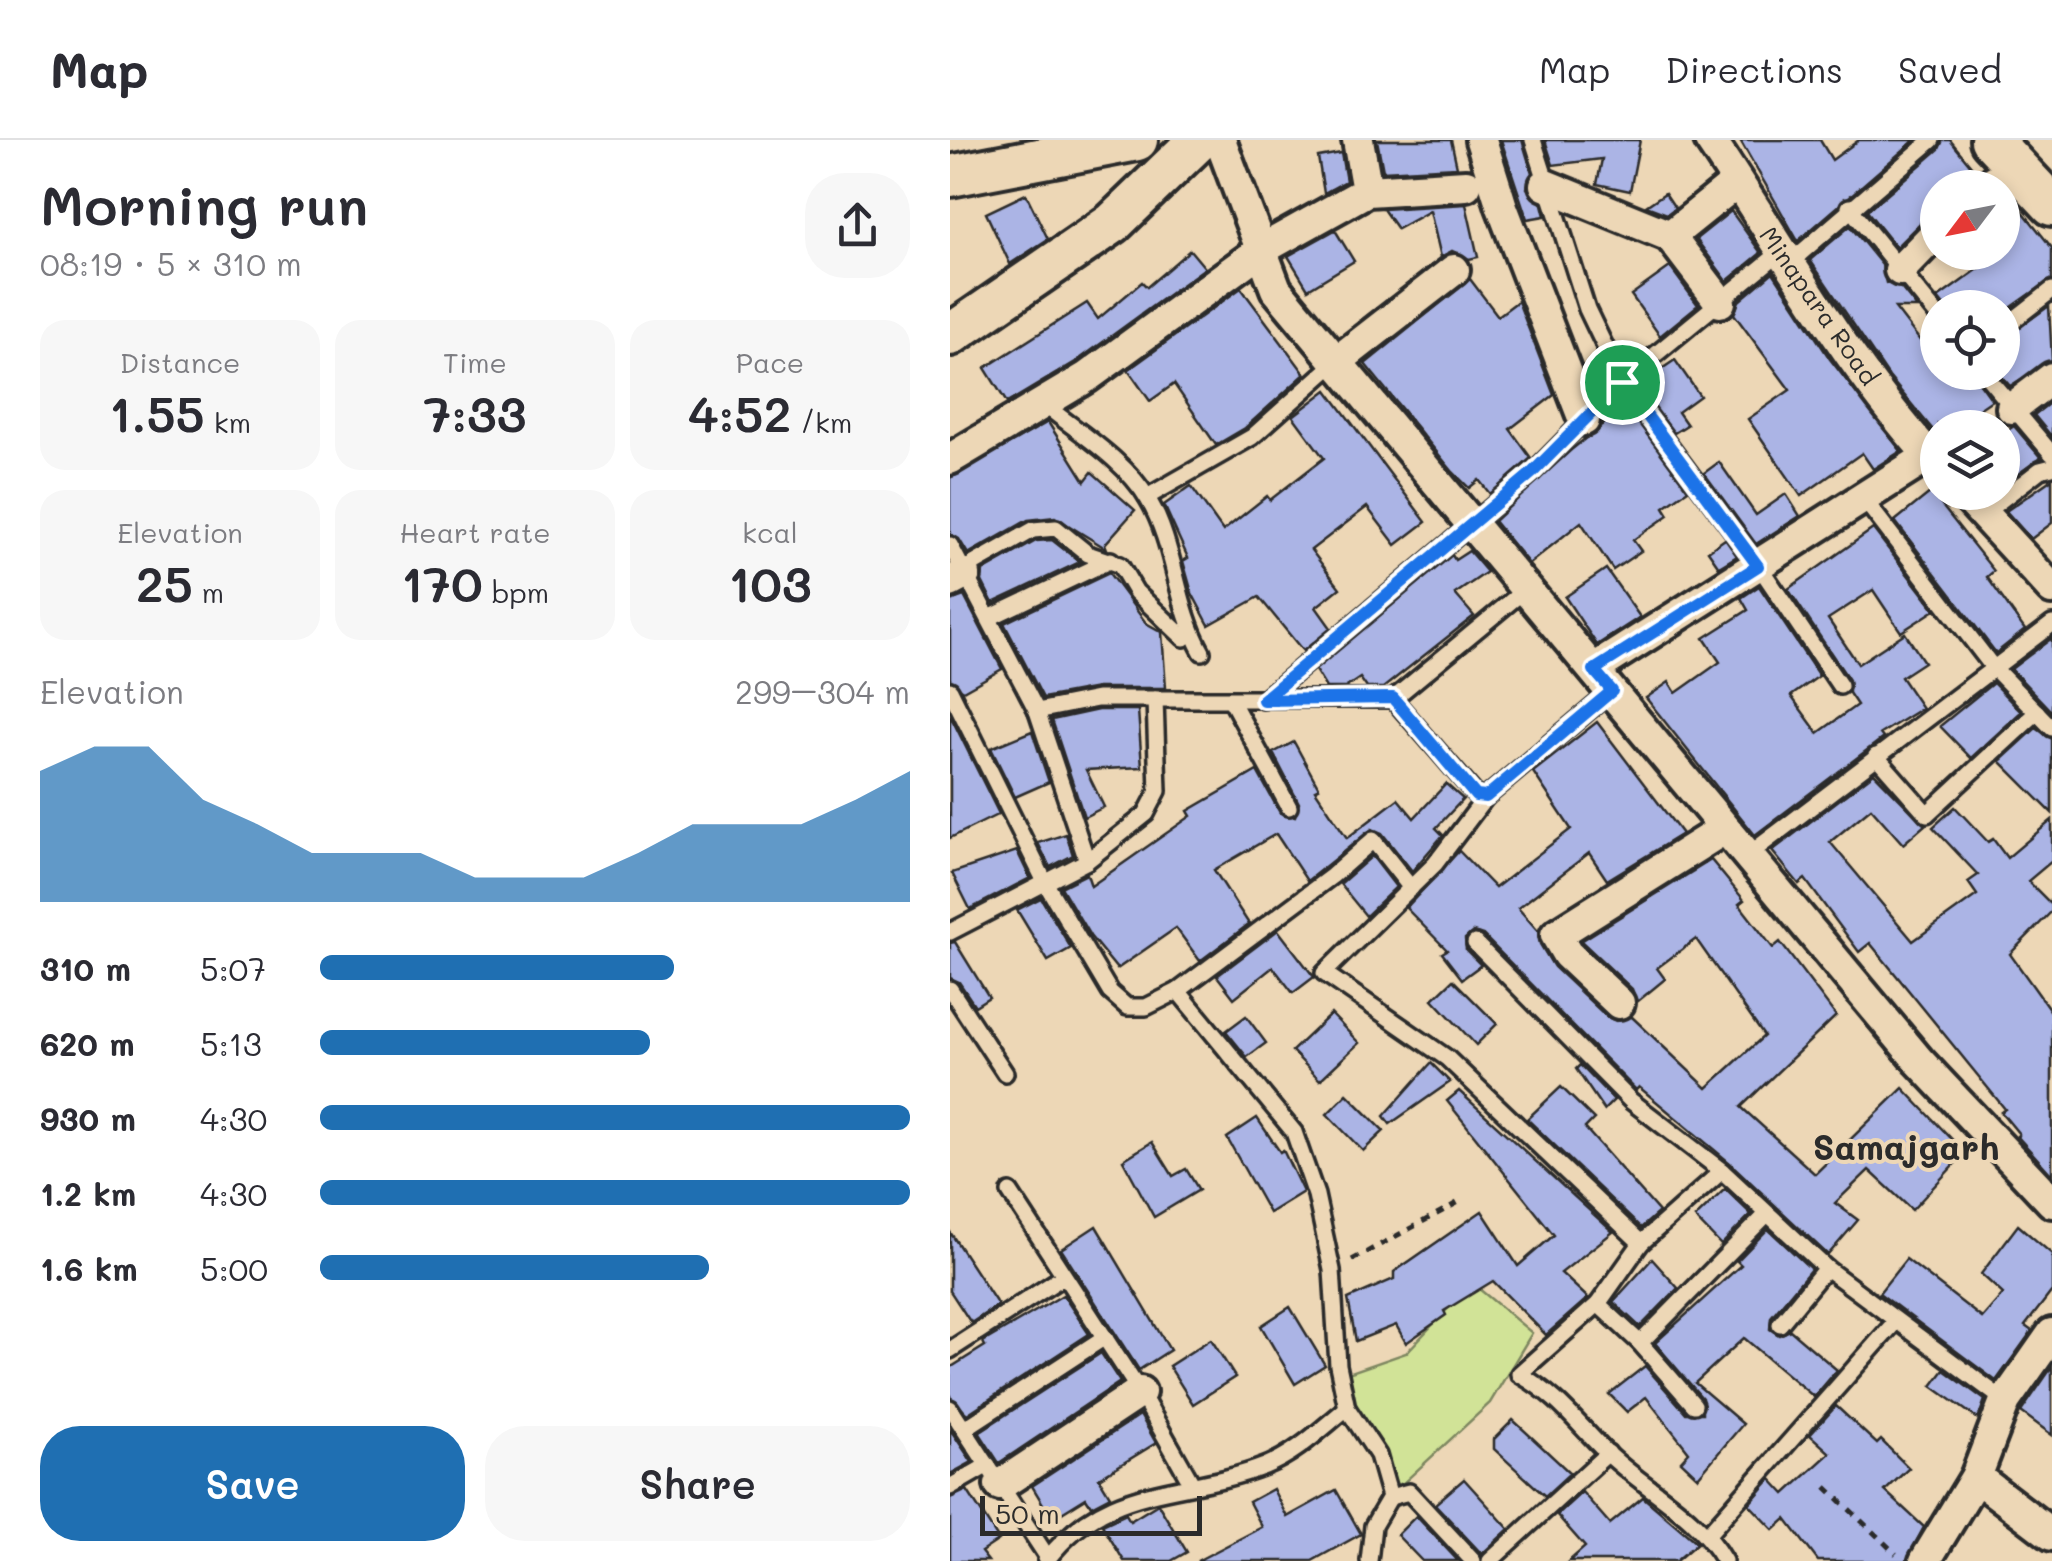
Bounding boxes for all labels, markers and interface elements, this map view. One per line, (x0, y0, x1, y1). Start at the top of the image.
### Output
text: Map (50, 38, 149, 100)
text: Map (1539, 46, 1610, 92)
text: Directions (1665, 46, 1843, 92)
text: Saved (1898, 46, 2002, 92)
text: Morning run (40, 168, 368, 240)
north arrow (1920, 170, 2020, 270)
map controls (1920, 170, 2020, 510)
button: share (805, 173, 910, 278)
street label: Minapara Road (1753, 220, 1886, 391)
text: 08:19 · 5 × 310 m (40, 242, 302, 284)
button: locate (1920, 290, 2020, 390)
pin (1580, 340, 1665, 425)
text: Distance (120, 344, 240, 380)
text: Time (443, 344, 507, 380)
text: Pace (736, 344, 804, 380)
icon: arrive (1595, 355, 1650, 410)
text: 1.55 (109, 380, 205, 446)
text: 7:33 (423, 380, 527, 446)
text: 4:52 (688, 380, 791, 446)
text: km (205, 404, 251, 440)
text: /km (791, 404, 852, 440)
button: layers (1920, 410, 2020, 510)
text: Elevation (117, 514, 243, 550)
text: Heart rate (399, 514, 551, 550)
text: kcal (742, 514, 798, 550)
text: 25 (136, 550, 193, 616)
text: 170 (401, 550, 483, 616)
text: 103 (728, 550, 812, 616)
text: m (193, 574, 224, 610)
text: bpm (483, 574, 549, 610)
text: Elevation (40, 670, 184, 712)
text: 299–304 m (735, 670, 910, 712)
text: 310 m (40, 947, 131, 989)
text: 5:07 (200, 947, 266, 989)
text: 620 m (40, 1022, 135, 1064)
text: 5:13 (200, 1022, 262, 1064)
text: 930 m (40, 1097, 136, 1139)
text: 4:30 (200, 1097, 267, 1139)
district label: Samajgarh (1813, 1123, 1999, 1169)
text: 1.2 km (40, 1172, 136, 1214)
text: 4:30 (200, 1172, 267, 1214)
text: 1.6 km (40, 1247, 138, 1289)
text: 5:00 (200, 1247, 268, 1289)
button: Save (40, 1426, 465, 1541)
button: Share (485, 1426, 910, 1541)
scale bar (980, 1491, 1202, 1536)
text: 50 m (995, 1495, 1060, 1531)

